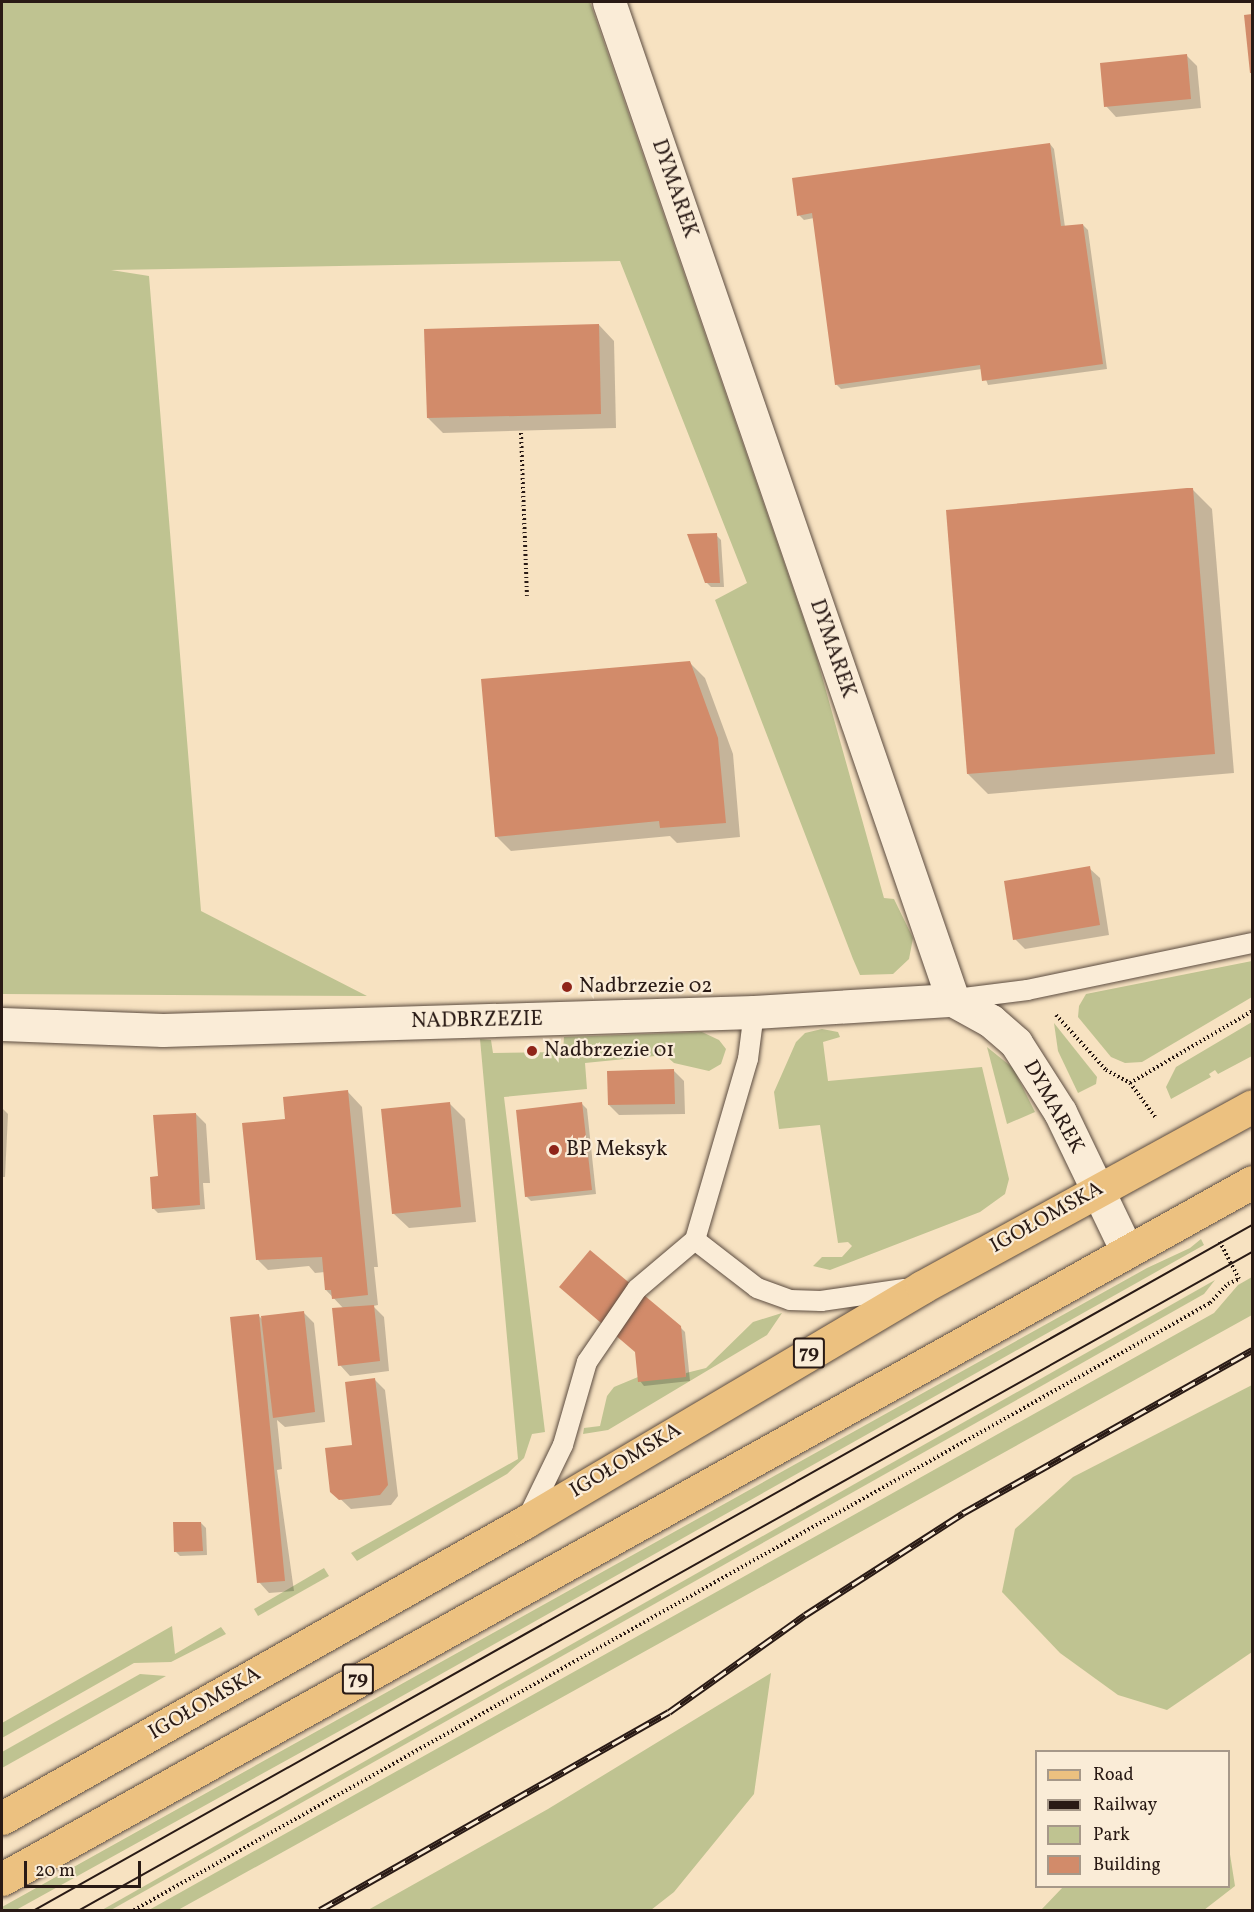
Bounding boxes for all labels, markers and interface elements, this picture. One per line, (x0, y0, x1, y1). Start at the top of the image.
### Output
street label: DYMAREK (645, 136, 703, 242)
street label: DYMAREK (803, 596, 861, 702)
place label: Nadbrzezie 02 (579, 974, 713, 1000)
marker: Nadbrzezie 02 (560, 980, 574, 994)
street label: NADBRZEZIE (411, 1007, 543, 1035)
place label: Nadbrzezie 01 (544, 1038, 674, 1064)
marker: Nadbrzezie 01 (525, 1044, 539, 1058)
street label: DYMAREK (1017, 1056, 1089, 1158)
place label: BP Meksyk (566, 1137, 667, 1163)
marker: BP Meksyk (547, 1143, 561, 1157)
street label: IGOŁOMSKA (986, 1177, 1108, 1259)
road number: 79 (792, 1336, 826, 1370)
street label: IGOŁOMSKA (566, 1418, 686, 1504)
street label: IGOŁOMSKA (144, 1662, 266, 1746)
road number: 79 (342, 1662, 374, 1696)
legend (1035, 1750, 1230, 1888)
text: Road (1093, 1763, 1134, 1788)
text: Railway (1093, 1793, 1157, 1818)
text: Park (1093, 1823, 1130, 1848)
scale bar (27, 1849, 144, 1887)
text: Building (1093, 1853, 1161, 1878)
text: 20 m (35, 1859, 75, 1884)

